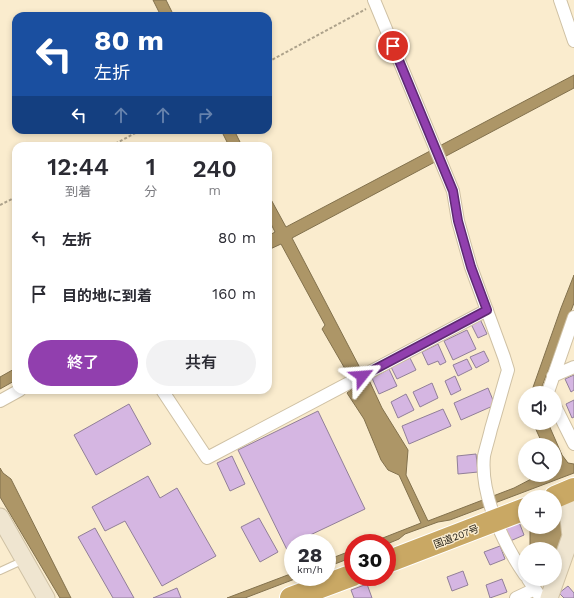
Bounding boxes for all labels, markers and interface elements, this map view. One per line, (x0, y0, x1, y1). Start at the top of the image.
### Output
text: 80 m (94, 24, 164, 57)
icon: left (28, 28, 80, 80)
pin (376, 29, 410, 63)
icon: arrive (382, 35, 404, 57)
text: 左折 (94, 62, 130, 83)
icon: left (68, 104, 90, 126)
icon: ahead (110, 104, 132, 126)
icon: ahead (152, 104, 174, 126)
icon: right (194, 104, 216, 126)
text: 12:44 (47, 153, 109, 181)
text: 1 (146, 153, 156, 181)
text: 240 (193, 155, 237, 183)
text: m (208, 183, 221, 198)
text: 到着 (65, 184, 91, 199)
text: 分 (144, 184, 157, 199)
icon: left (28, 227, 50, 249)
text: 80 m (218, 229, 256, 247)
text: 左折 (62, 231, 92, 249)
icon: arrive (28, 283, 50, 305)
text: 160 m (212, 285, 256, 303)
text: 目的地に到着 (62, 287, 152, 305)
button: 終了 (28, 340, 138, 386)
button: 共有 (146, 340, 256, 386)
position arrow (341, 355, 383, 397)
map controls (518, 386, 562, 586)
button: sound (518, 386, 562, 430)
button: search (518, 438, 562, 482)
button: + (518, 490, 562, 534)
street label: 国道207号 (432, 523, 480, 550)
speed limit sign: 30 (344, 534, 396, 586)
button: − (518, 542, 562, 586)
text: 28 (298, 543, 322, 567)
text: km/h (297, 564, 323, 575)

